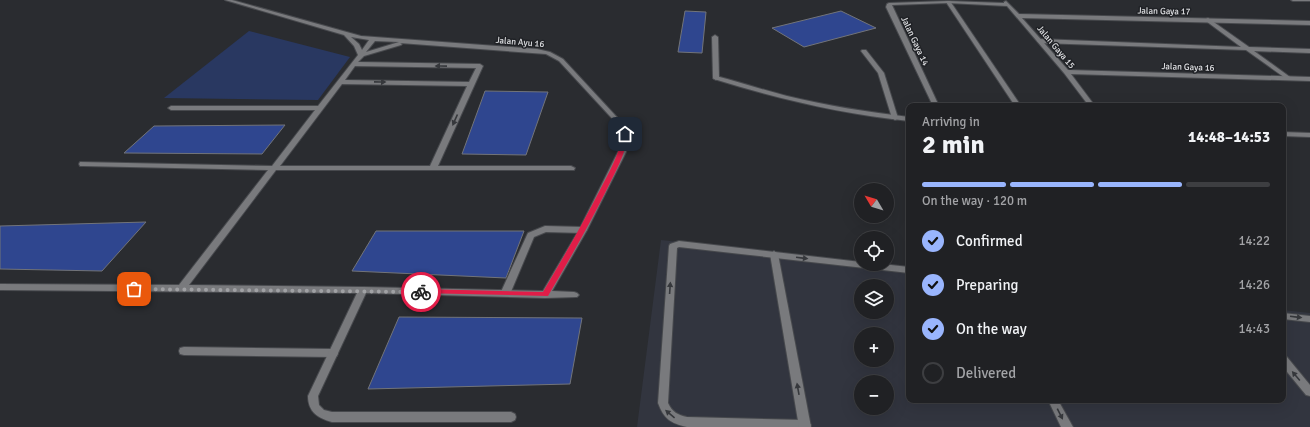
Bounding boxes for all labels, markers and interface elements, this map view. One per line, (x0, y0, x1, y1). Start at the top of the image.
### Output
street label: Jalan Gaya 17 (1137, 6, 1191, 17)
street label: Jalan Gaya 14 (898, 15, 931, 68)
street label: Jalan Gaya 15 (1034, 23, 1077, 71)
street label: Jalan Ayu 16 (495, 35, 545, 50)
street label: Jalan Gaya 16 (1161, 61, 1215, 74)
one-way arrow (434, 63, 447, 69)
one-way arrow (374, 79, 386, 86)
one-way arrow (451, 114, 457, 126)
text: Arriving in (922, 114, 980, 130)
pin (608, 117, 642, 151)
icon: home (614, 123, 636, 145)
text: 14:48–14:53 (1188, 128, 1270, 146)
text: 2 min (922, 129, 985, 161)
north arrow (854, 183, 894, 223)
map controls (854, 183, 894, 415)
text: On the way · 120 m (922, 193, 1027, 209)
icon: check (922, 230, 944, 252)
button: locate (854, 231, 894, 271)
text: Confirmed (956, 232, 1023, 250)
text: 14:22 (1238, 233, 1270, 249)
one-way arrow (796, 255, 808, 261)
pin (117, 272, 151, 306)
courier (401, 272, 441, 312)
icon: check (922, 274, 944, 296)
text: Preparing (956, 276, 1019, 294)
text: 14:26 (1238, 277, 1270, 293)
icon: bag (123, 278, 145, 300)
button: layers (854, 279, 894, 319)
icon: bike (410, 281, 432, 303)
one-way arrow (667, 282, 674, 294)
one-way arrow (1290, 314, 1303, 320)
icon: check (922, 318, 944, 340)
text: On the way (956, 320, 1027, 338)
text: 14:43 (1238, 321, 1270, 337)
button: + (854, 327, 894, 367)
text: Delivered (956, 364, 1016, 382)
one-way arrow (1292, 370, 1301, 381)
button: − (854, 375, 894, 415)
one-way arrow (795, 383, 801, 395)
one-way arrow (1057, 408, 1063, 419)
one-way arrow (665, 410, 676, 419)

